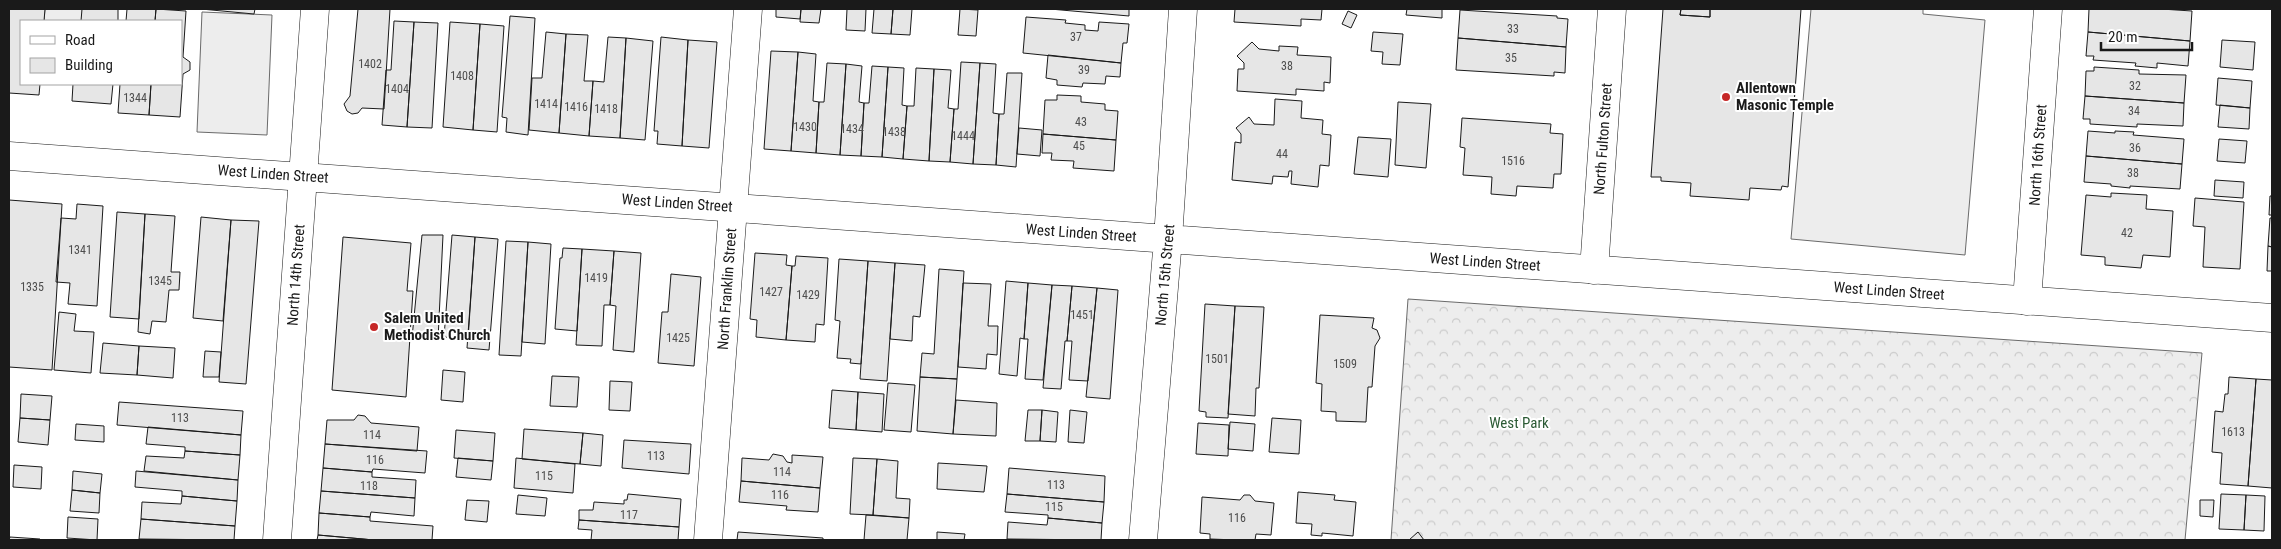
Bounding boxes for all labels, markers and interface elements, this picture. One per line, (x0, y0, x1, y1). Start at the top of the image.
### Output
legend (20, 20, 182, 85)
scale bar (2101, 20, 2192, 52)
house number: 33 (1507, 22, 1519, 36)
text: 20 m (2108, 28, 2138, 46)
house number: 37 (1070, 30, 1082, 44)
text: Road (65, 31, 95, 49)
house number: 35 (1505, 51, 1517, 65)
text: Building (65, 56, 113, 74)
house number: 1402 (358, 57, 382, 71)
house number: 38 (1281, 59, 1293, 73)
house number: 39 (1078, 63, 1090, 77)
house number: 1408 (450, 69, 474, 83)
place label: Allentown Masonic Temple (1736, 79, 1834, 114)
house number: 32 (2129, 79, 2141, 93)
house number: 1404 (385, 82, 409, 96)
street label: North Fulton Street (1590, 82, 1616, 196)
house number: 1344 (123, 91, 147, 105)
marker: Allentown Masonic Temple (1720, 91, 1732, 103)
house number: 1414 (534, 97, 558, 111)
house number: 1416 (564, 100, 588, 114)
house number: 1418 (594, 102, 618, 116)
street label: North 16th Street (2025, 104, 2051, 206)
house number: 34 (2128, 104, 2140, 118)
house number: 43 (1075, 115, 1087, 129)
house number: 1430 (793, 120, 817, 134)
house number: 1434 (840, 122, 864, 136)
house number: 1438 (882, 125, 906, 139)
house number: 1444 (951, 129, 975, 143)
house number: 45 (1073, 139, 1085, 153)
house number: 36 (2129, 141, 2141, 155)
house number: 44 (1276, 147, 1288, 161)
house number: 1516 (1501, 154, 1525, 168)
street label: West Linden Street (217, 161, 329, 187)
house number: 38 (2127, 166, 2139, 180)
street label: West Linden Street (621, 190, 733, 216)
street label: West Linden Street (1025, 220, 1137, 246)
street label: North 15th Street (1152, 223, 1178, 327)
street label: North 14th Street (283, 224, 309, 326)
house number: 42 (2121, 226, 2133, 240)
street label: North Franklin Street (714, 227, 740, 351)
house number: 1341 (68, 243, 92, 257)
street label: West Linden Street (1429, 249, 1541, 275)
house number: 1419 (584, 271, 608, 285)
house number: 1345 (148, 274, 172, 288)
street label: West Linden Street (1833, 278, 1945, 304)
house number: 1335 (20, 280, 44, 294)
house number: 1427 (759, 285, 783, 299)
house number: 1429 (796, 288, 820, 302)
house number: 1451 (1070, 308, 1094, 322)
place label: Salem United Methodist Church (384, 309, 491, 344)
marker: Salem United Methodist Church (368, 321, 380, 333)
house number: 1425 (666, 331, 690, 345)
house number: 1501 (1205, 352, 1229, 366)
house number: 1509 (1333, 357, 1357, 371)
house number: 113 (171, 411, 189, 425)
park label: West Park (1489, 414, 1549, 432)
house number: 1613 (2221, 425, 2245, 439)
house number: 114 (363, 428, 381, 442)
house number: 113 (647, 449, 665, 463)
house number: 116 (366, 453, 384, 467)
house number: 114 (773, 465, 791, 479)
house number: 115 (535, 469, 553, 483)
house number: 113 (1047, 478, 1065, 492)
house number: 118 (360, 479, 378, 493)
house number: 116 (771, 488, 789, 502)
house number: 115 (1045, 500, 1063, 514)
house number: 117 (620, 508, 638, 522)
house number: 116 (1228, 511, 1246, 525)

